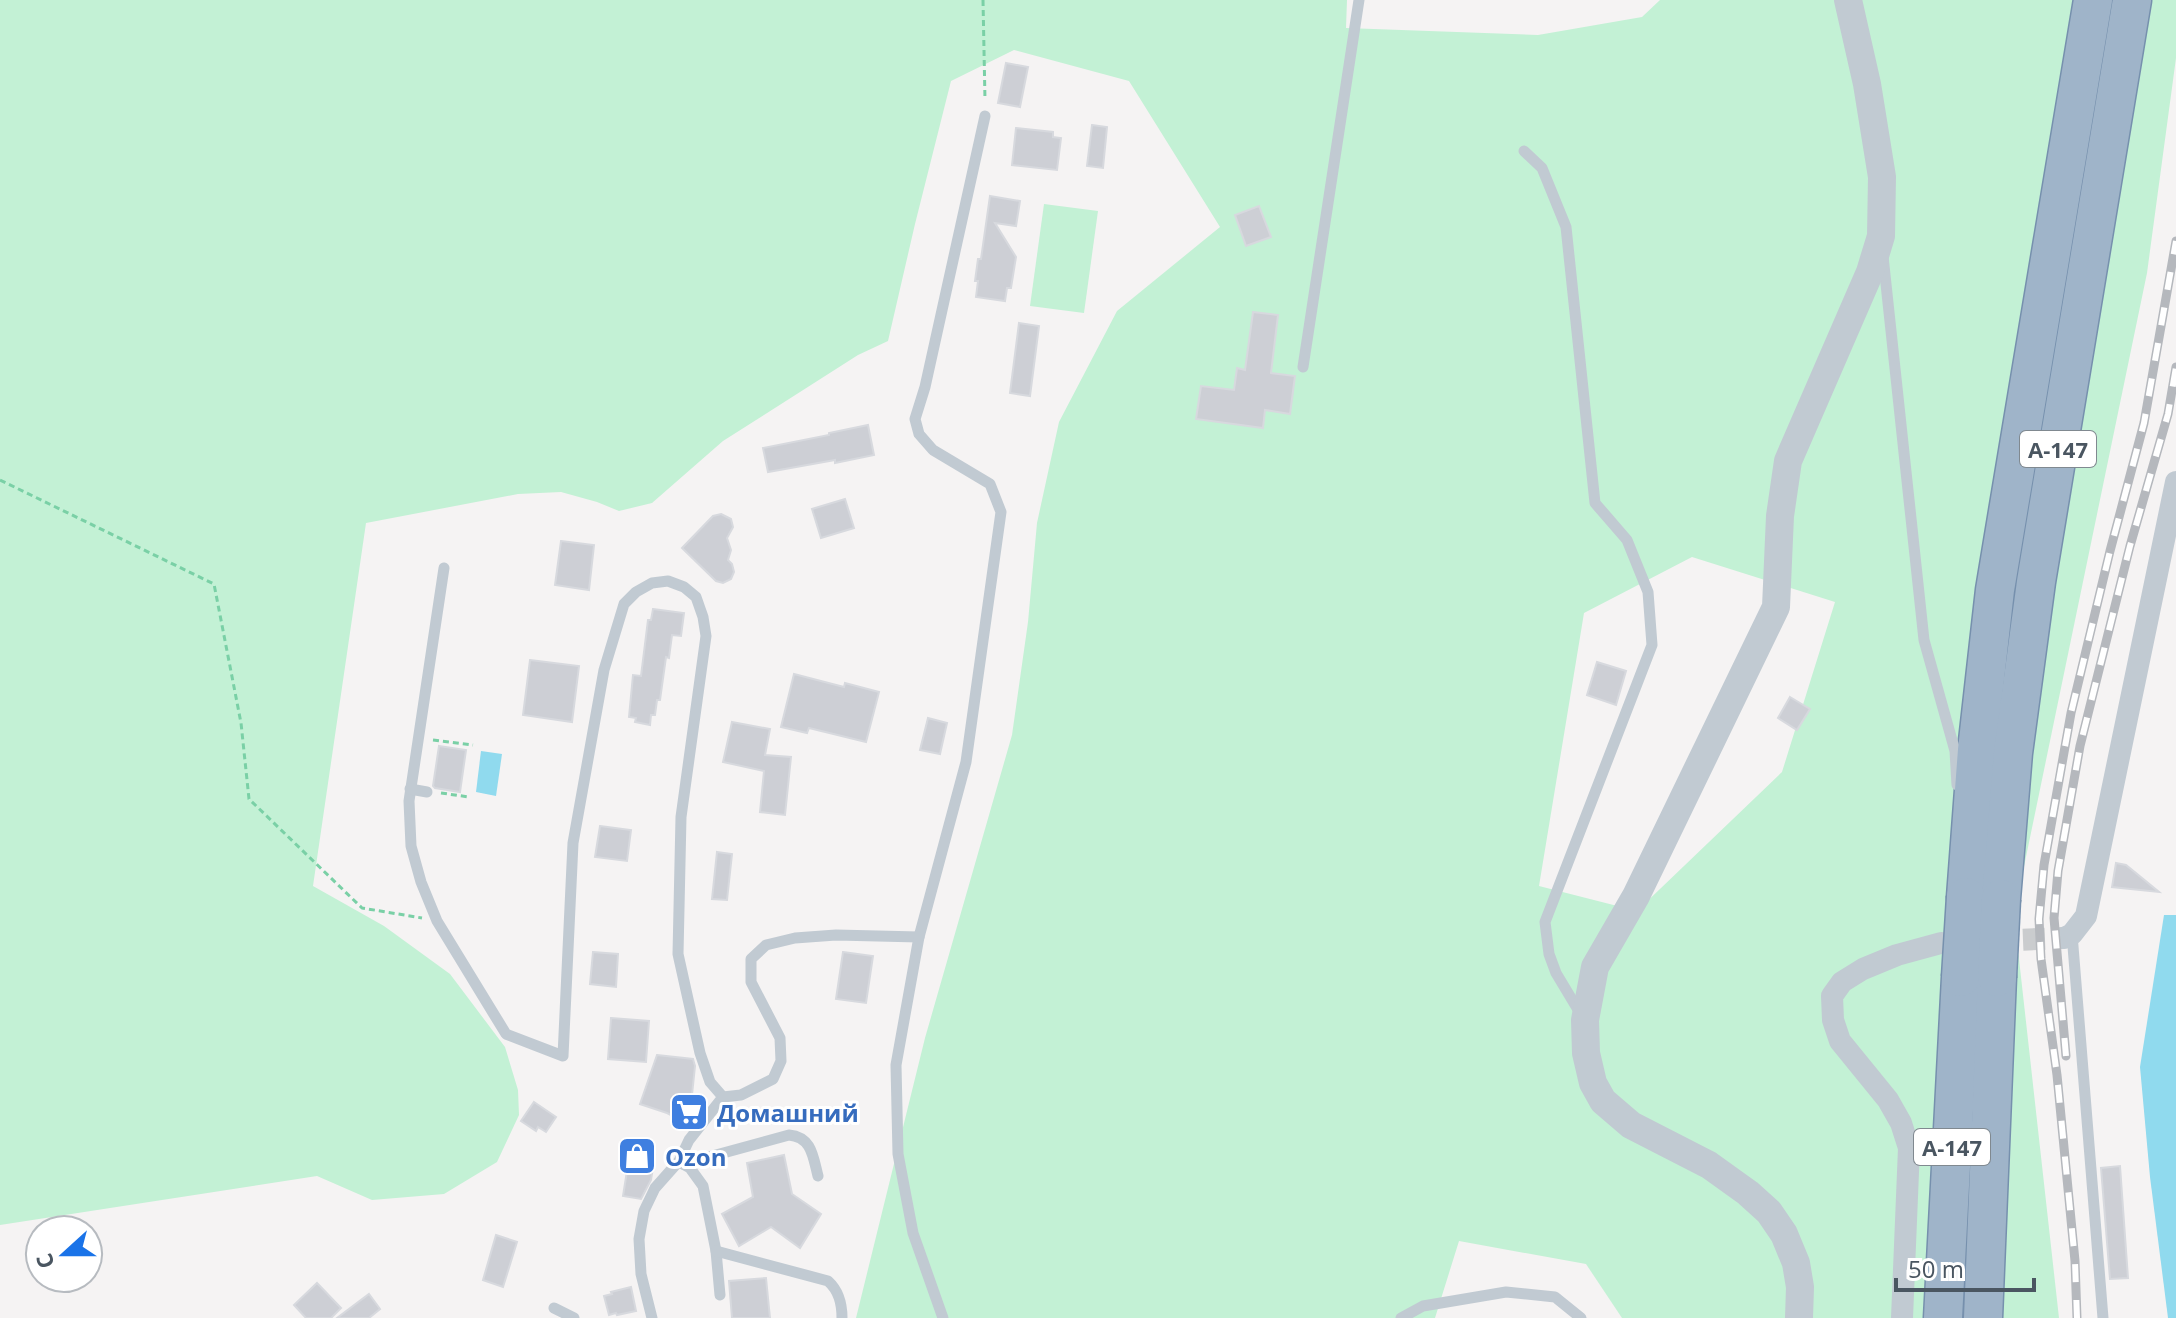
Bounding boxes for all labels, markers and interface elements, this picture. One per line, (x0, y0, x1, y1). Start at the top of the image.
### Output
road number: А-147 (2020, 431, 2096, 467)
supermarket icon: Домашний (668, 1091, 710, 1133)
place label: Домашний (717, 1096, 859, 1129)
road number: А-147 (1914, 1129, 1990, 1165)
shop icon: Ozon (616, 1135, 658, 1177)
place label: Ozon (665, 1140, 726, 1173)
north arrow (24, 1214, 104, 1294)
scale bar (1896, 1242, 2034, 1292)
text: С (28, 1250, 61, 1273)
text: 50 m (1908, 1252, 1964, 1285)

